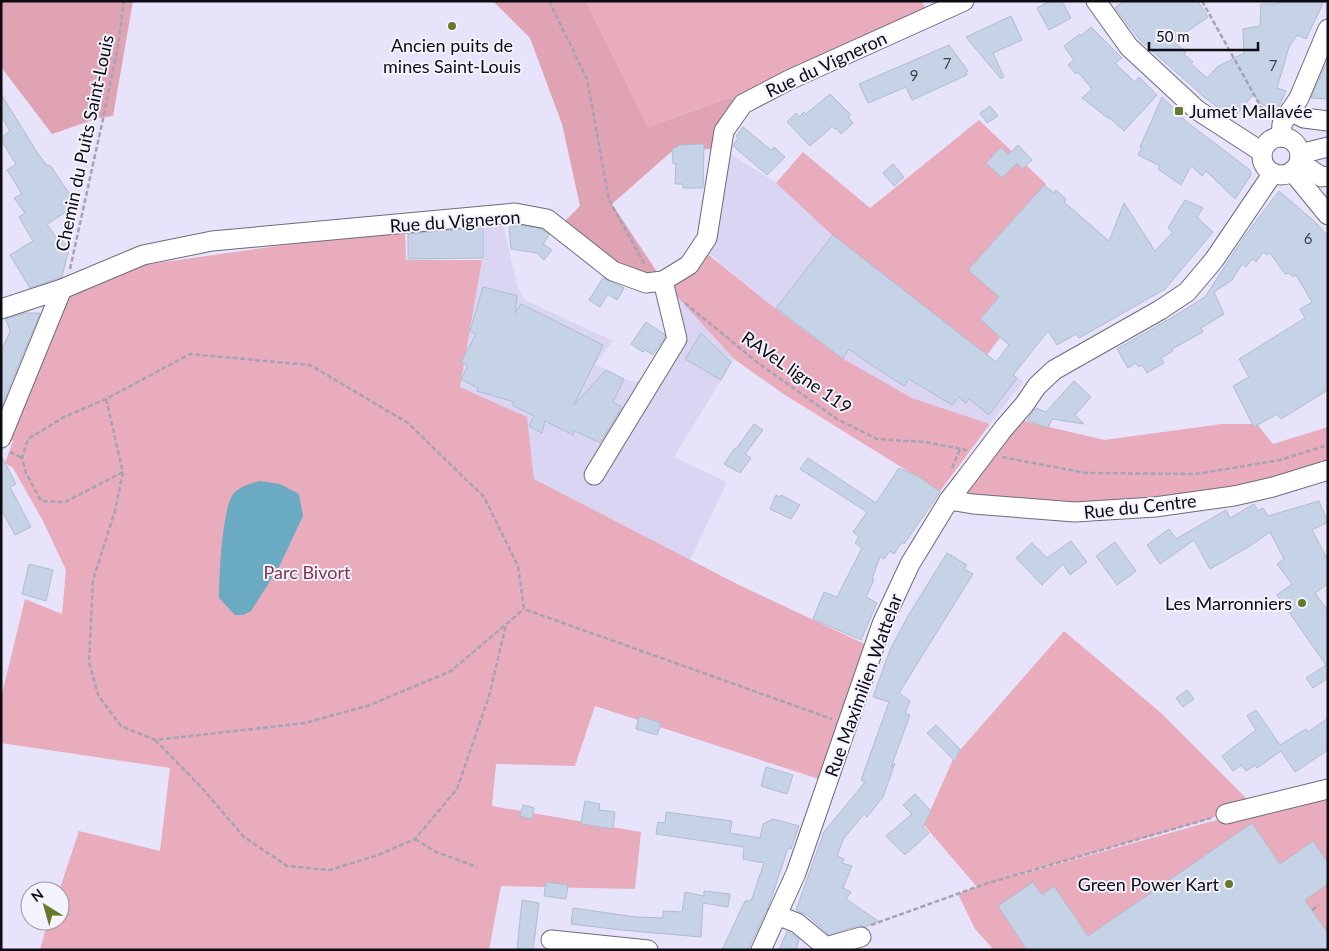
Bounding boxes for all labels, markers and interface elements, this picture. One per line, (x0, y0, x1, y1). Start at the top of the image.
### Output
marker: Ancien puits de mines Saint-Louis (446, 20, 458, 32)
scale bar (1149, 20, 1258, 52)
street label: Rue du Vigneron (762, 26, 890, 102)
text: 50 m (1156, 27, 1190, 45)
street label: Chemin du Puits Saint-Louis (50, 32, 118, 253)
place label: Ancien puits de mines Saint-Louis (383, 34, 521, 77)
house number: 7 (943, 54, 952, 72)
house number: 7 (1269, 56, 1278, 74)
house number: 9 (910, 66, 918, 84)
place label: Jumet Mallavée (1189, 100, 1312, 122)
marker: Jumet Mallavée (1173, 105, 1185, 117)
street label: Rue du Vigneron (389, 205, 521, 237)
house number: 6 (1304, 229, 1313, 247)
street label: RAVeL ligne 119 (738, 326, 856, 418)
street label: Rue du Centre (1083, 489, 1197, 523)
park label: Parc Bivort (264, 561, 351, 583)
street label: Rue Maximilien Wattelar (820, 590, 907, 780)
place label: Les Marronniers (1165, 592, 1292, 614)
marker: Les Marronniers (1296, 597, 1308, 609)
place label: Green Power Kart (1078, 873, 1220, 895)
marker: Green Power Kart (1223, 878, 1235, 890)
north arrow (20, 881, 70, 931)
text: N (27, 885, 46, 905)

